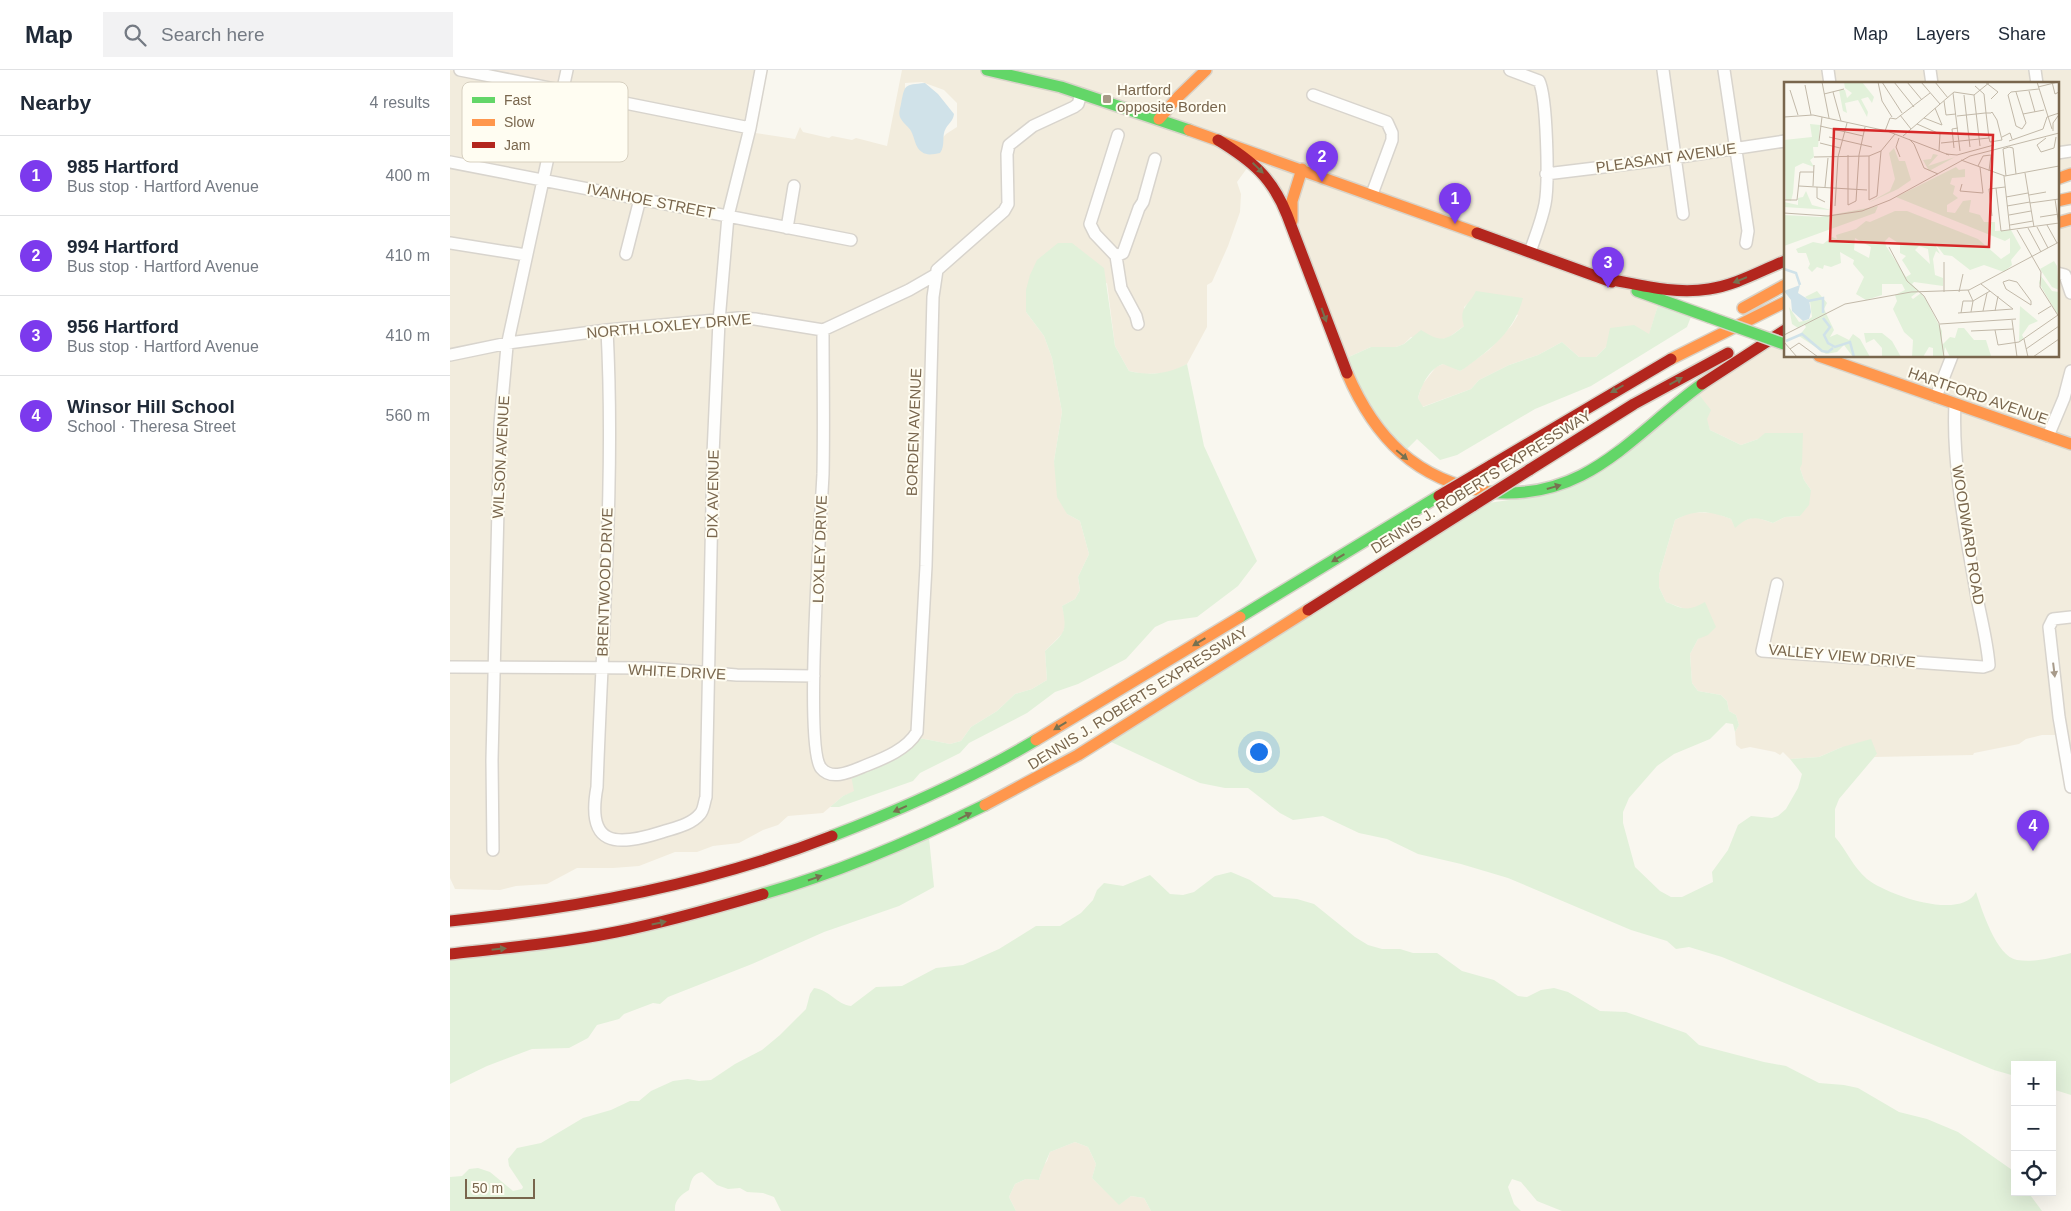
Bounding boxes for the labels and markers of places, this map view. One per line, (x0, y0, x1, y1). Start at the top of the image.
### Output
place label: Hartford opposite Borden (1117, 81, 1226, 115)
marker: Hartford opposite Borden (1101, 93, 1113, 105)
pin: 2 (1306, 141, 1338, 182)
pin: 1 (1439, 183, 1471, 224)
pin: 3 (1592, 247, 1624, 288)
pin: 4 (2017, 810, 2049, 851)

